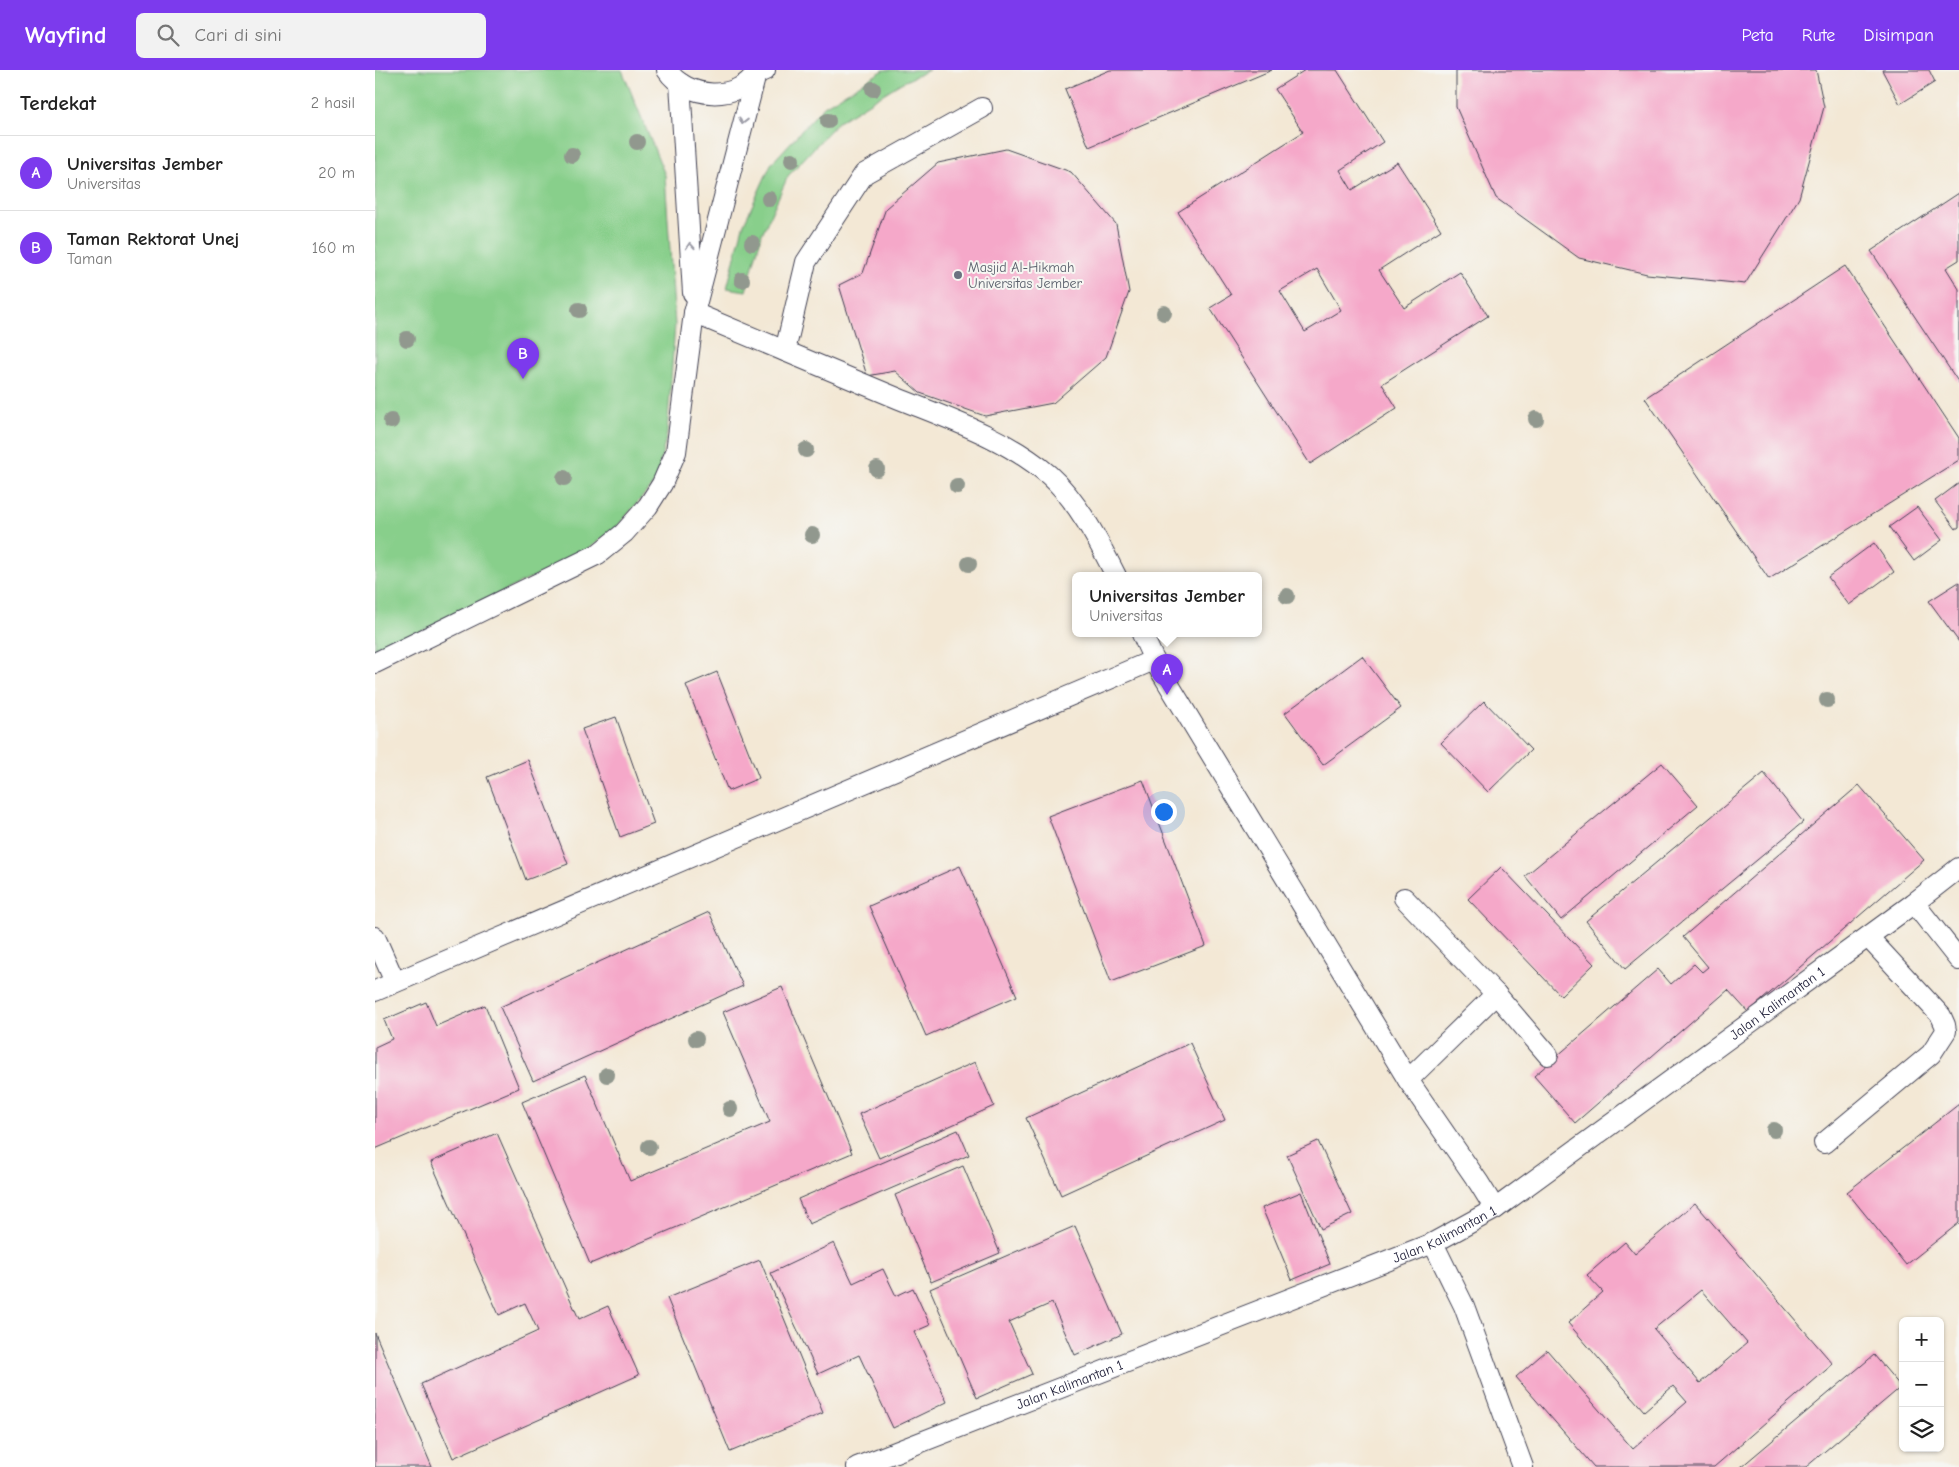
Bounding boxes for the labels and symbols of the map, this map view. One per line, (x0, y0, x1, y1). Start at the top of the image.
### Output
one-way arrow (739, 117, 749, 125)
one-way arrow (685, 242, 696, 250)
place label: Masjid Al-Hikmah Universitas Jember (968, 259, 1083, 292)
marker: Masjid Al-Hikmah Universitas Jember (952, 269, 964, 281)
pin: B (507, 338, 539, 379)
pin: A (1151, 654, 1183, 695)
your location (1151, 799, 1177, 825)
street label: Jalan Kalimantan 1 (1727, 963, 1828, 1044)
street label: Jalan Kalimantan 1 (1390, 1202, 1499, 1267)
street label: Jalan Kalimantan 1 (1014, 1356, 1125, 1413)

